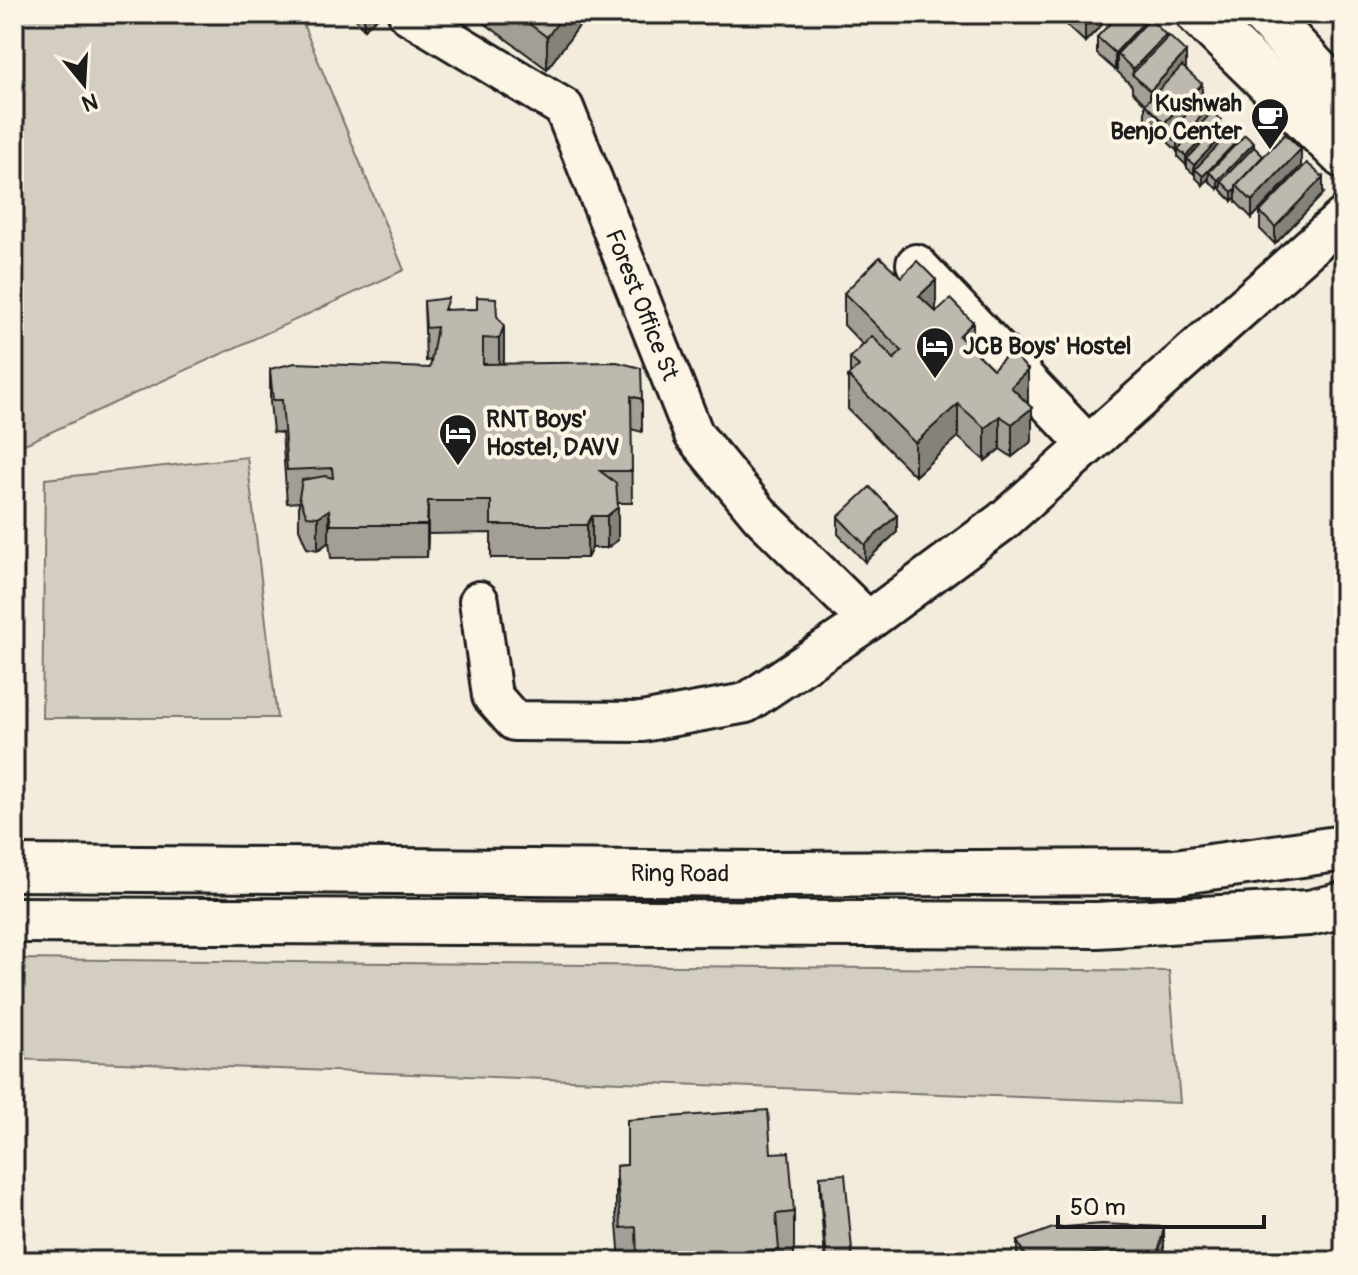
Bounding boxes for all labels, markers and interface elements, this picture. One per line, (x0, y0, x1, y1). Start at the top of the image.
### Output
north arrow (44, 44, 124, 124)
text: N (78, 86, 101, 118)
place label: Kushwah Benjo Center (1110, 89, 1242, 146)
cafe icon: Kushwah Benjo Center (1249, 96, 1291, 151)
street label: Forest Office St (599, 225, 685, 385)
hotel icon: JCB Boys' Hostel (914, 325, 956, 380)
place label: JCB Boys' Hostel (963, 332, 1132, 361)
place label: RNT Boys' Hostel, DAVV (486, 405, 620, 462)
hotel icon: RNT Boys' Hostel, DAVV (437, 412, 479, 467)
street label: Ring Road (631, 859, 729, 889)
scale bar (1058, 1179, 1264, 1229)
text: 50 m (1070, 1193, 1126, 1222)

